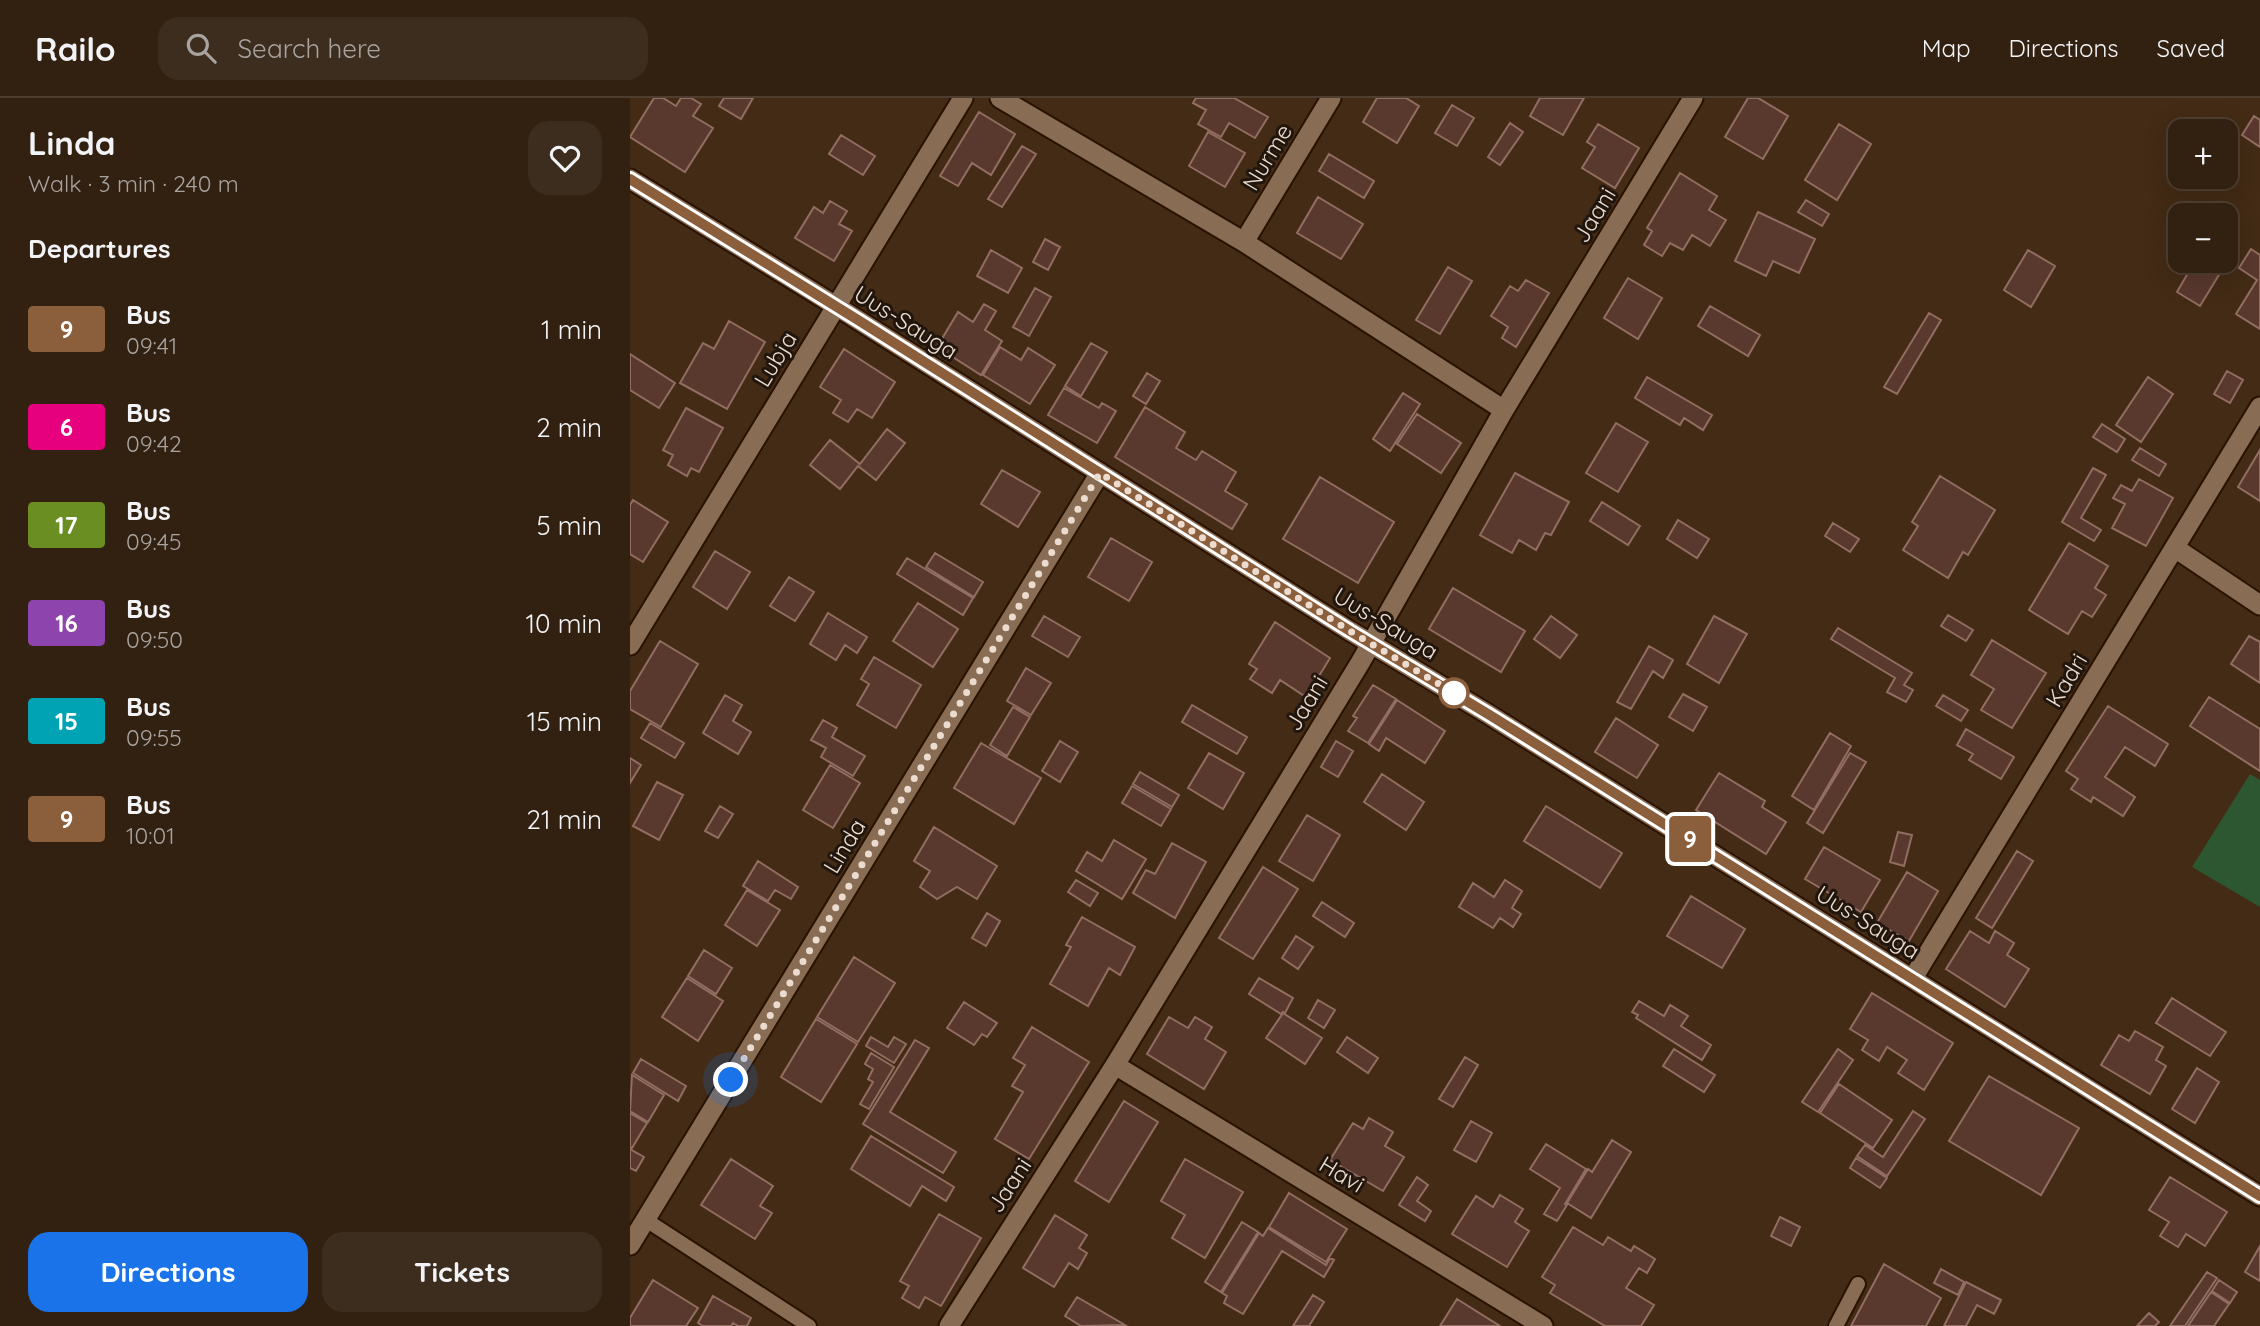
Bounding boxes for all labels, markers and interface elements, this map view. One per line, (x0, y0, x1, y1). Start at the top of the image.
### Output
search box (158, 17, 648, 80)
text: Railo (35, 28, 116, 69)
icon: search (182, 29, 220, 67)
text: Search here (238, 32, 381, 65)
text: Map (1922, 33, 1971, 63)
text: Directions (2009, 33, 2119, 63)
text: Saved (2157, 33, 2225, 63)
street label: Nurme (1236, 118, 1298, 196)
map controls (2168, 119, 2238, 273)
button: + (2168, 119, 2238, 189)
button: heart (528, 121, 602, 195)
text: Linda (28, 122, 115, 163)
text: Walk · 3 min · 240 m (28, 169, 239, 198)
street label: Jaani (1566, 182, 1622, 248)
button: − (2168, 203, 2238, 273)
text: Departures (28, 232, 171, 265)
street label: Uus-Sauga (849, 279, 963, 365)
text: Bus (126, 298, 171, 331)
text: 1 min (541, 313, 602, 346)
text: 9 (60, 314, 73, 344)
street label: Lubja (747, 326, 803, 392)
text: 09:41 (126, 331, 177, 360)
text: Bus (126, 396, 171, 429)
text: 2 min (536, 411, 602, 444)
text: 6 (60, 412, 73, 442)
text: 09:42 (126, 429, 182, 458)
text: Bus (126, 494, 171, 527)
text: 5 min (536, 509, 602, 542)
text: 17 (55, 510, 78, 540)
text: 09:45 (126, 527, 182, 556)
street label: Uus-Sauga (1328, 580, 1444, 666)
text: Bus (126, 592, 171, 625)
text: 10 min (526, 607, 602, 640)
text: 16 (55, 608, 78, 638)
text: 09:50 (126, 625, 183, 654)
street label: Kadri (2039, 648, 2093, 712)
street label: Jaani (1278, 670, 1334, 736)
unlabelled marker (1439, 678, 1469, 708)
text: Bus (126, 690, 171, 723)
text: 15 min (527, 705, 602, 738)
text: 15 (55, 706, 78, 736)
text: 09:55 (126, 723, 182, 752)
text: Bus (126, 788, 171, 821)
text: 21 min (527, 803, 602, 836)
text: 9 (60, 804, 73, 834)
street label: Linda (817, 814, 871, 878)
line badge: 9 (1667, 816, 1713, 862)
text: 10:01 (126, 821, 175, 850)
text: 9 (1683, 824, 1697, 854)
street label: Uus-Sauga (1811, 879, 1925, 965)
your location (713, 1062, 748, 1097)
street label: Havi (1314, 1149, 1370, 1199)
street label: Jaani (981, 1152, 1037, 1218)
button: Directions (28, 1232, 308, 1312)
button: Tickets (322, 1232, 602, 1312)

